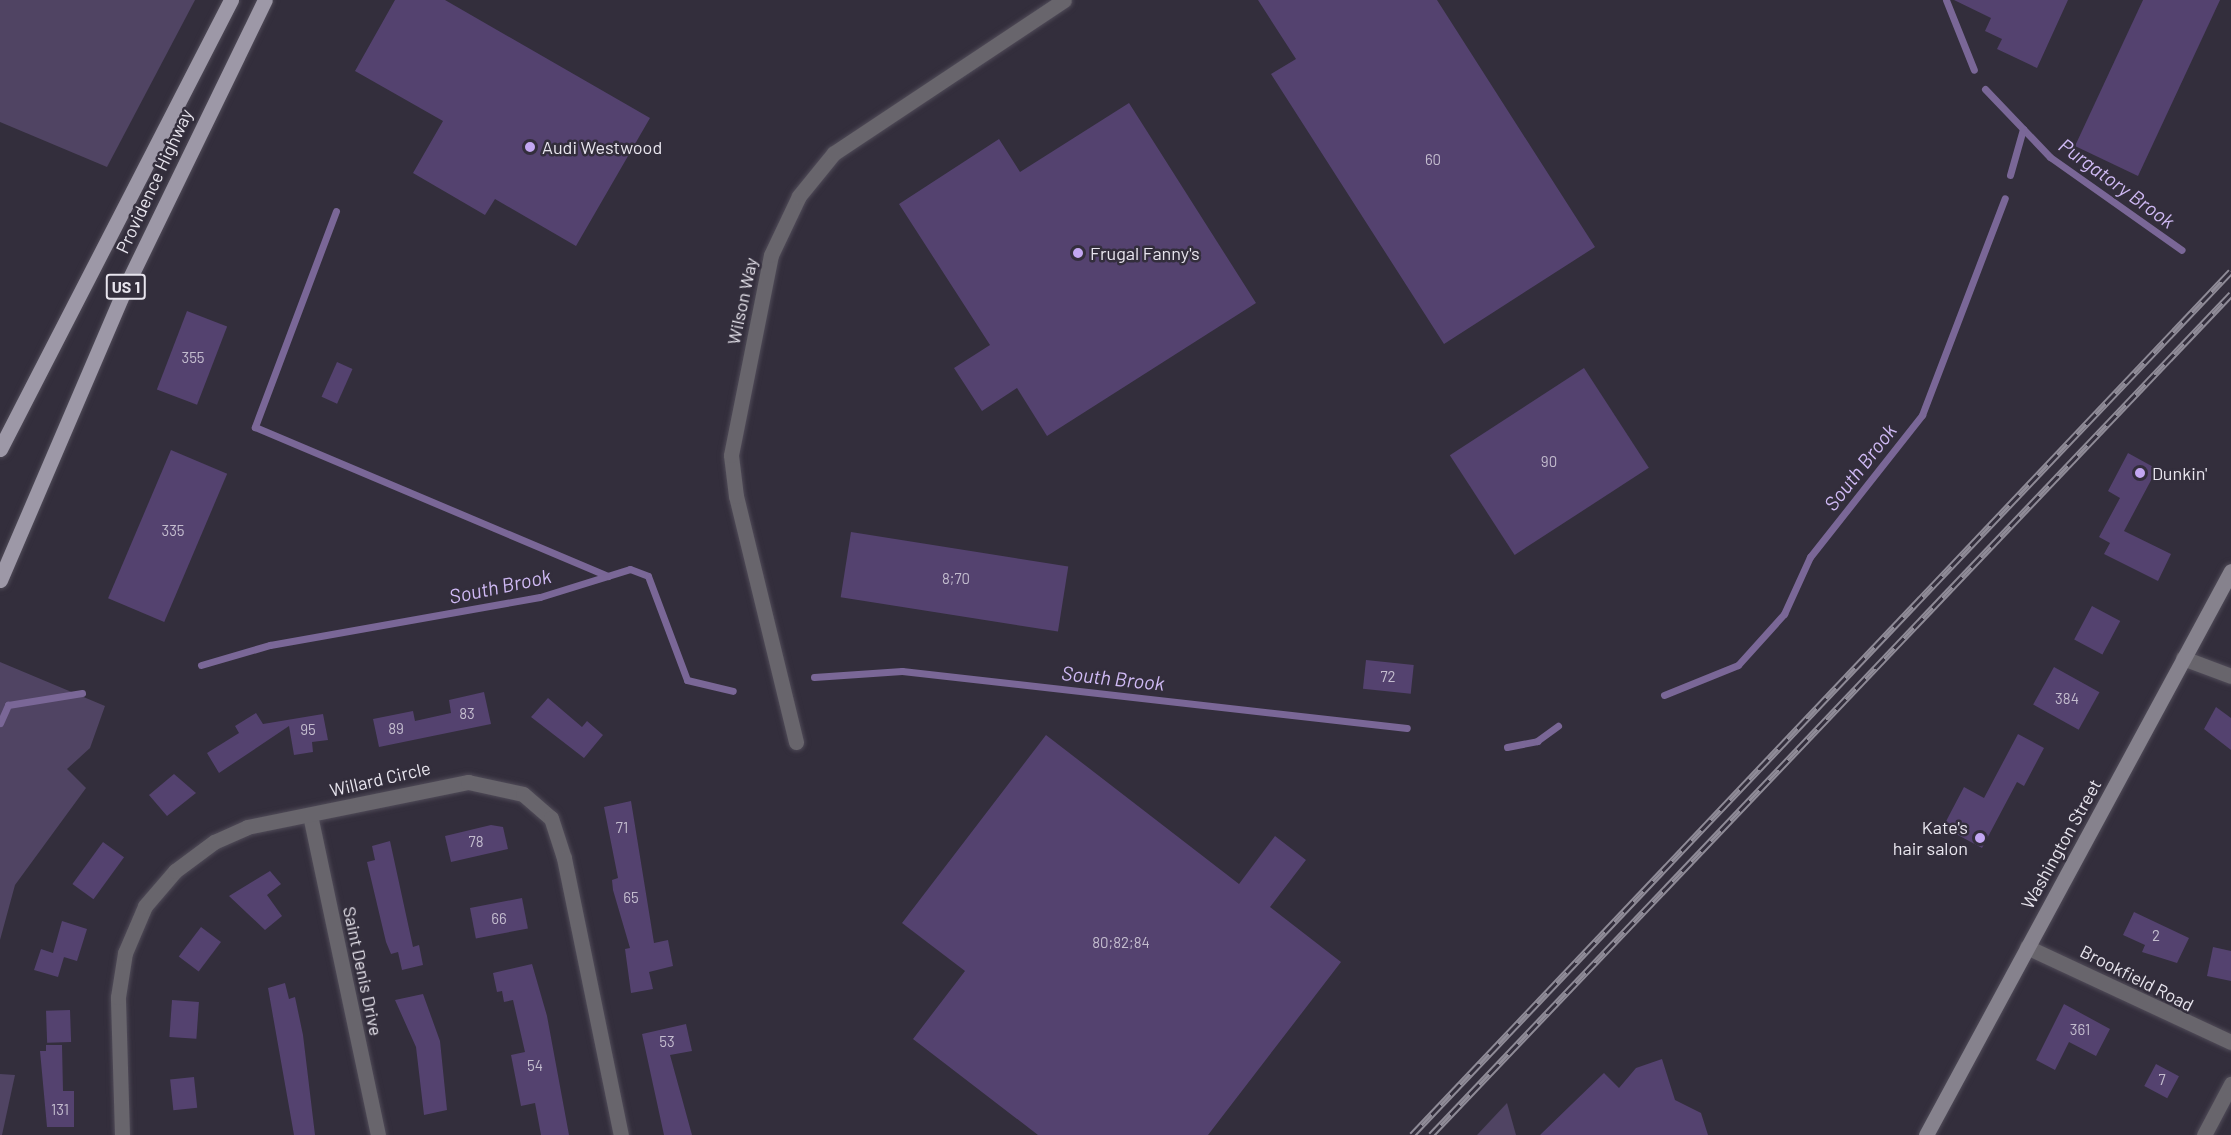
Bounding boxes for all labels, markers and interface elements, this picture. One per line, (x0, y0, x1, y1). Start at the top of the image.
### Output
street label: Providence Highway (111, 105, 197, 257)
water label: Purgatory Brook (2054, 133, 2180, 233)
place label: Audi Westwood (542, 136, 662, 158)
marker: Audi Westwood (523, 140, 537, 154)
house number: 60 (1425, 151, 1441, 169)
place label: Frugal Fanny's (1090, 242, 1200, 264)
marker: Frugal Fanny's (1071, 246, 1085, 260)
street label: Wilson Way (722, 255, 762, 347)
road number: US 1 (105, 274, 147, 300)
house number: 355 (181, 349, 205, 367)
water label: South Brook (1819, 419, 1901, 515)
house number: 90 (1541, 453, 1557, 471)
place label: Dunkin' (2152, 462, 2207, 484)
marker: Dunkin' (2133, 466, 2147, 480)
house number: 335 (161, 522, 185, 540)
water label: South Brook (447, 563, 553, 609)
house number: 8;70 (942, 570, 970, 588)
water label: South Brook (1060, 661, 1166, 695)
house number: 72 (1380, 668, 1396, 686)
house number: 384 (2055, 690, 2079, 708)
house number: 83 (459, 705, 475, 723)
house number: 89 (388, 720, 404, 738)
house number: 95 (300, 721, 316, 739)
street label: Willard Circle (327, 757, 433, 801)
street label: Washington Street (2016, 775, 2106, 913)
place label: Kate's hair salon (1893, 817, 1968, 860)
house number: 71 (616, 819, 628, 837)
marker: Kate's hair salon (1973, 831, 1987, 845)
house number: 78 (469, 833, 483, 851)
house number: 65 (623, 889, 639, 907)
street label: Saint Denis Drive (339, 904, 387, 1038)
house number: 66 (491, 910, 507, 928)
house number: 2 (2152, 927, 2160, 945)
house number: 80;82;84 (1092, 934, 1150, 952)
street label: Brookfield Road (2077, 940, 2197, 1016)
house number: 361 (2070, 1021, 2090, 1039)
house number: 53 (659, 1033, 675, 1051)
house number: 54 (527, 1057, 543, 1075)
house number: 7 (2158, 1071, 2166, 1089)
house number: 131 (51, 1101, 69, 1119)

